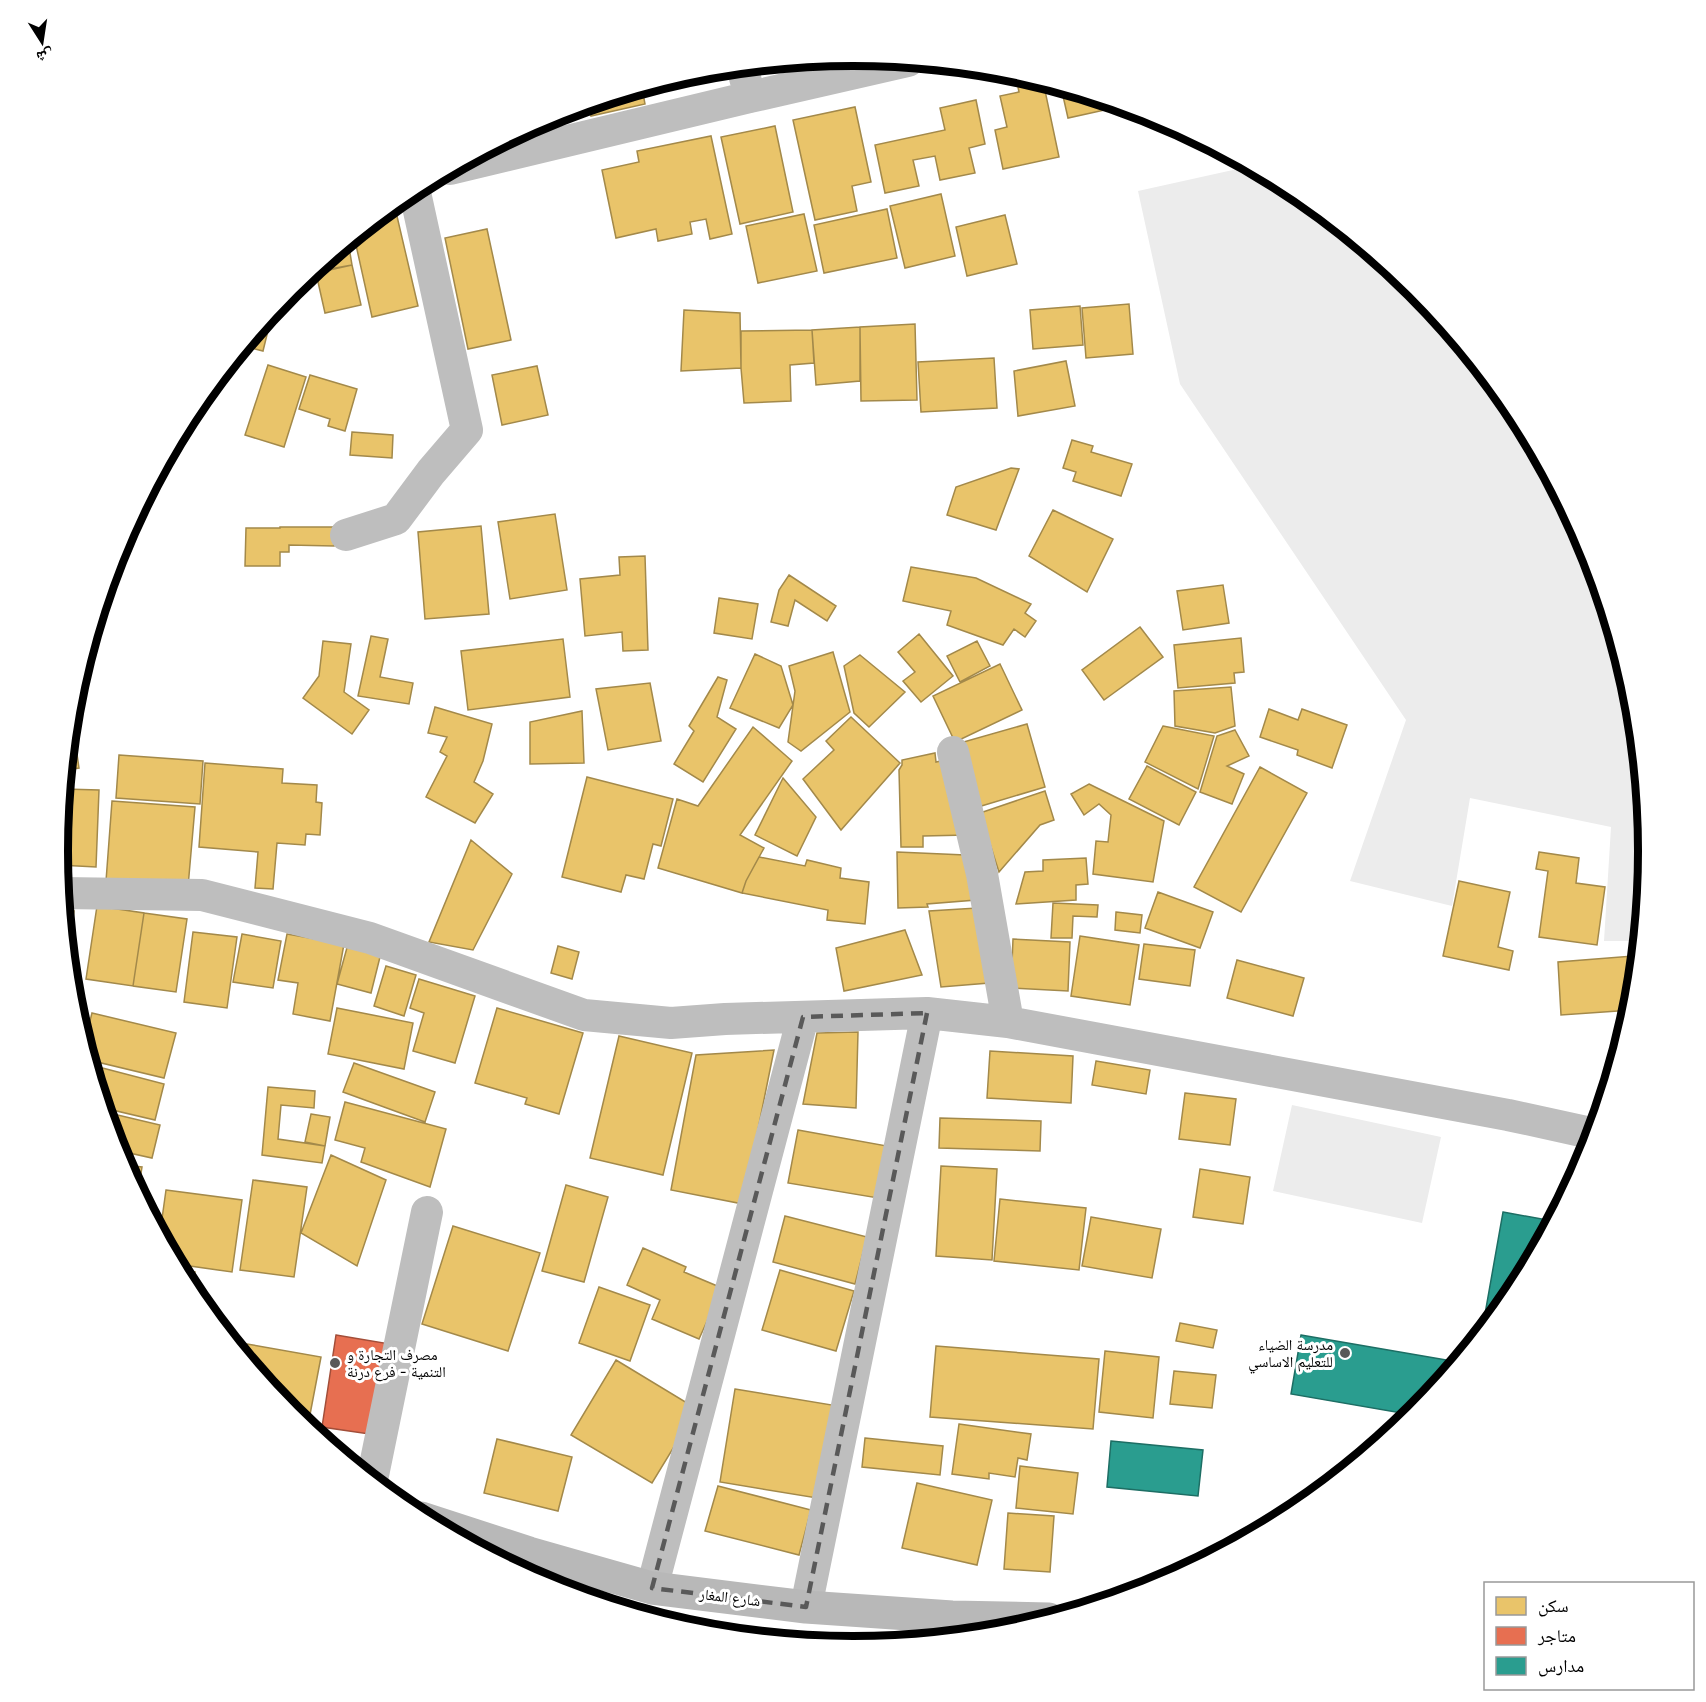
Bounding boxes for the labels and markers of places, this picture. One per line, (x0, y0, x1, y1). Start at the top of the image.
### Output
place label: مدرسة الضياء للتعليم الاساسي (1248, 1335, 1333, 1373)
place label: مصرف التجارة و التنمية - فرع درنة (347, 1345, 446, 1382)
marker: مدرسة الضياء للتعليم الاساسي (1338, 1346, 1352, 1360)
marker: مصرف التجارة و التنمية - فرع درنة (328, 1356, 342, 1370)

